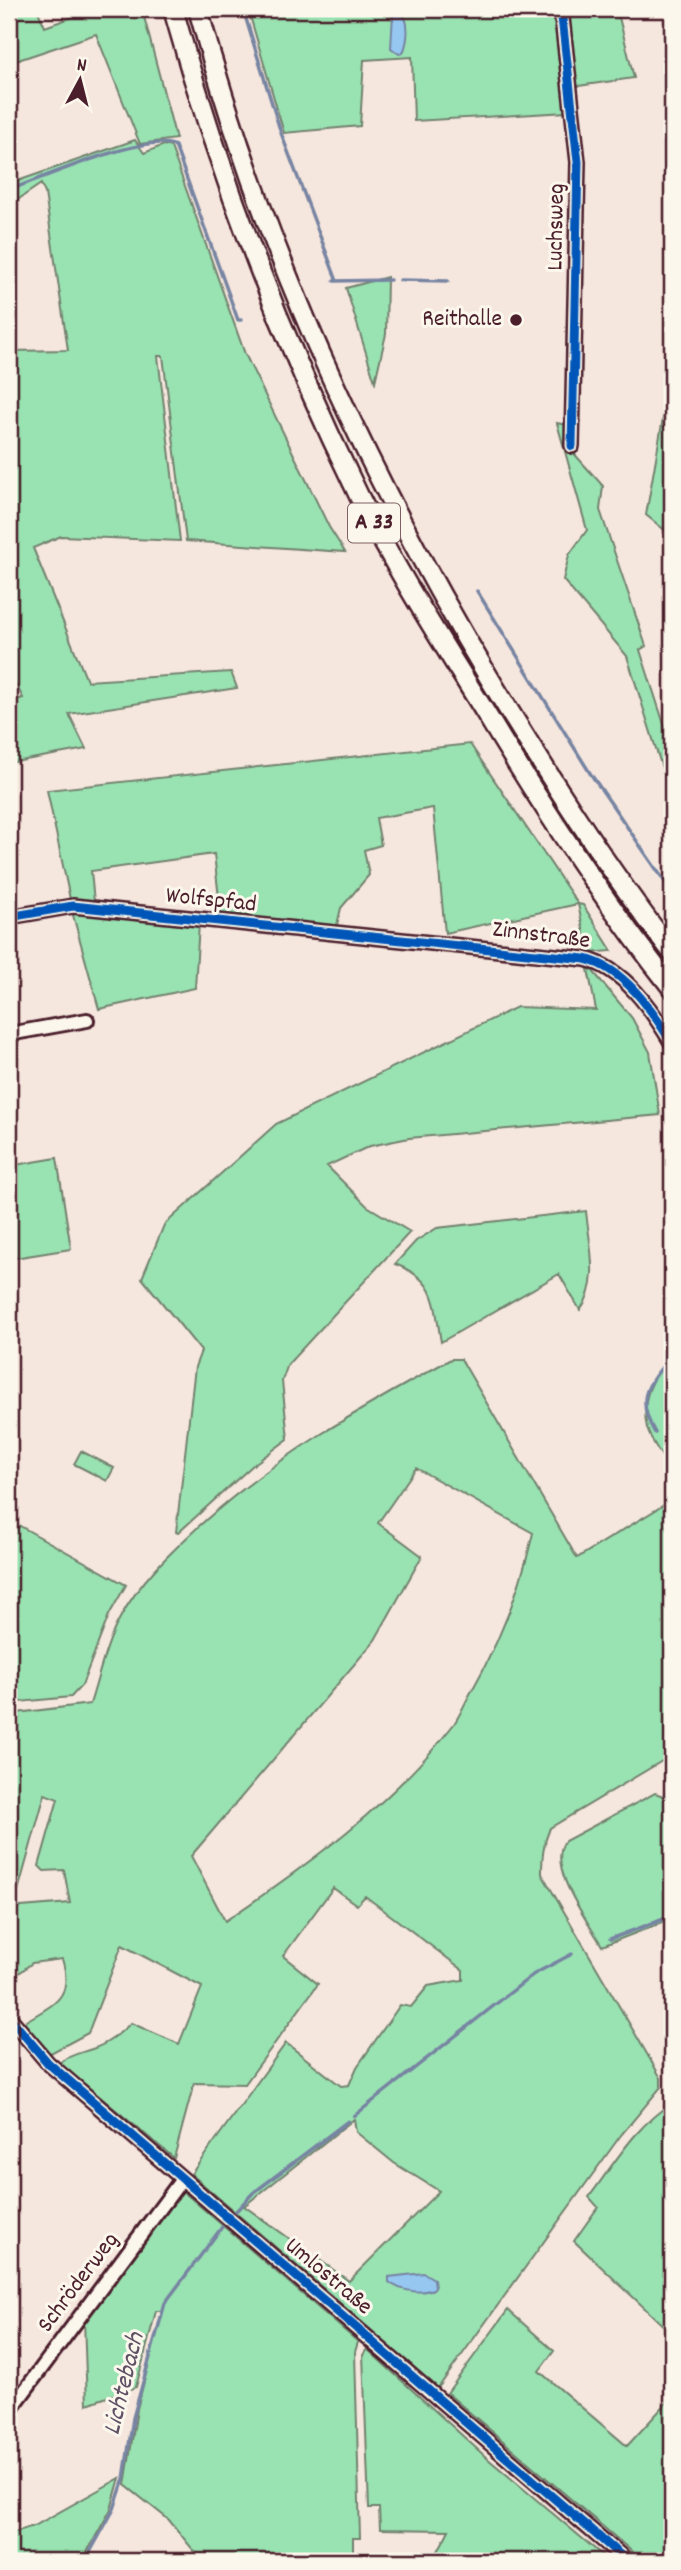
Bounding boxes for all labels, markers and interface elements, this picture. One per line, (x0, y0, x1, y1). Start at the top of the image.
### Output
north arrow (46, 46, 116, 116)
text: N (75, 53, 88, 81)
street label: Luchsweg (539, 183, 575, 271)
place label: Reithalle (422, 303, 502, 337)
marker: Reithalle (508, 312, 524, 328)
road number: A 33 (348, 503, 400, 542)
street label: Wolfspfad (164, 879, 258, 923)
street label: Zinnstraße (490, 913, 592, 959)
street label: Schröderweg (30, 2226, 128, 2340)
street label: Umlostraße (277, 2230, 379, 2324)
water label: Lichtebach (94, 2328, 156, 2439)

